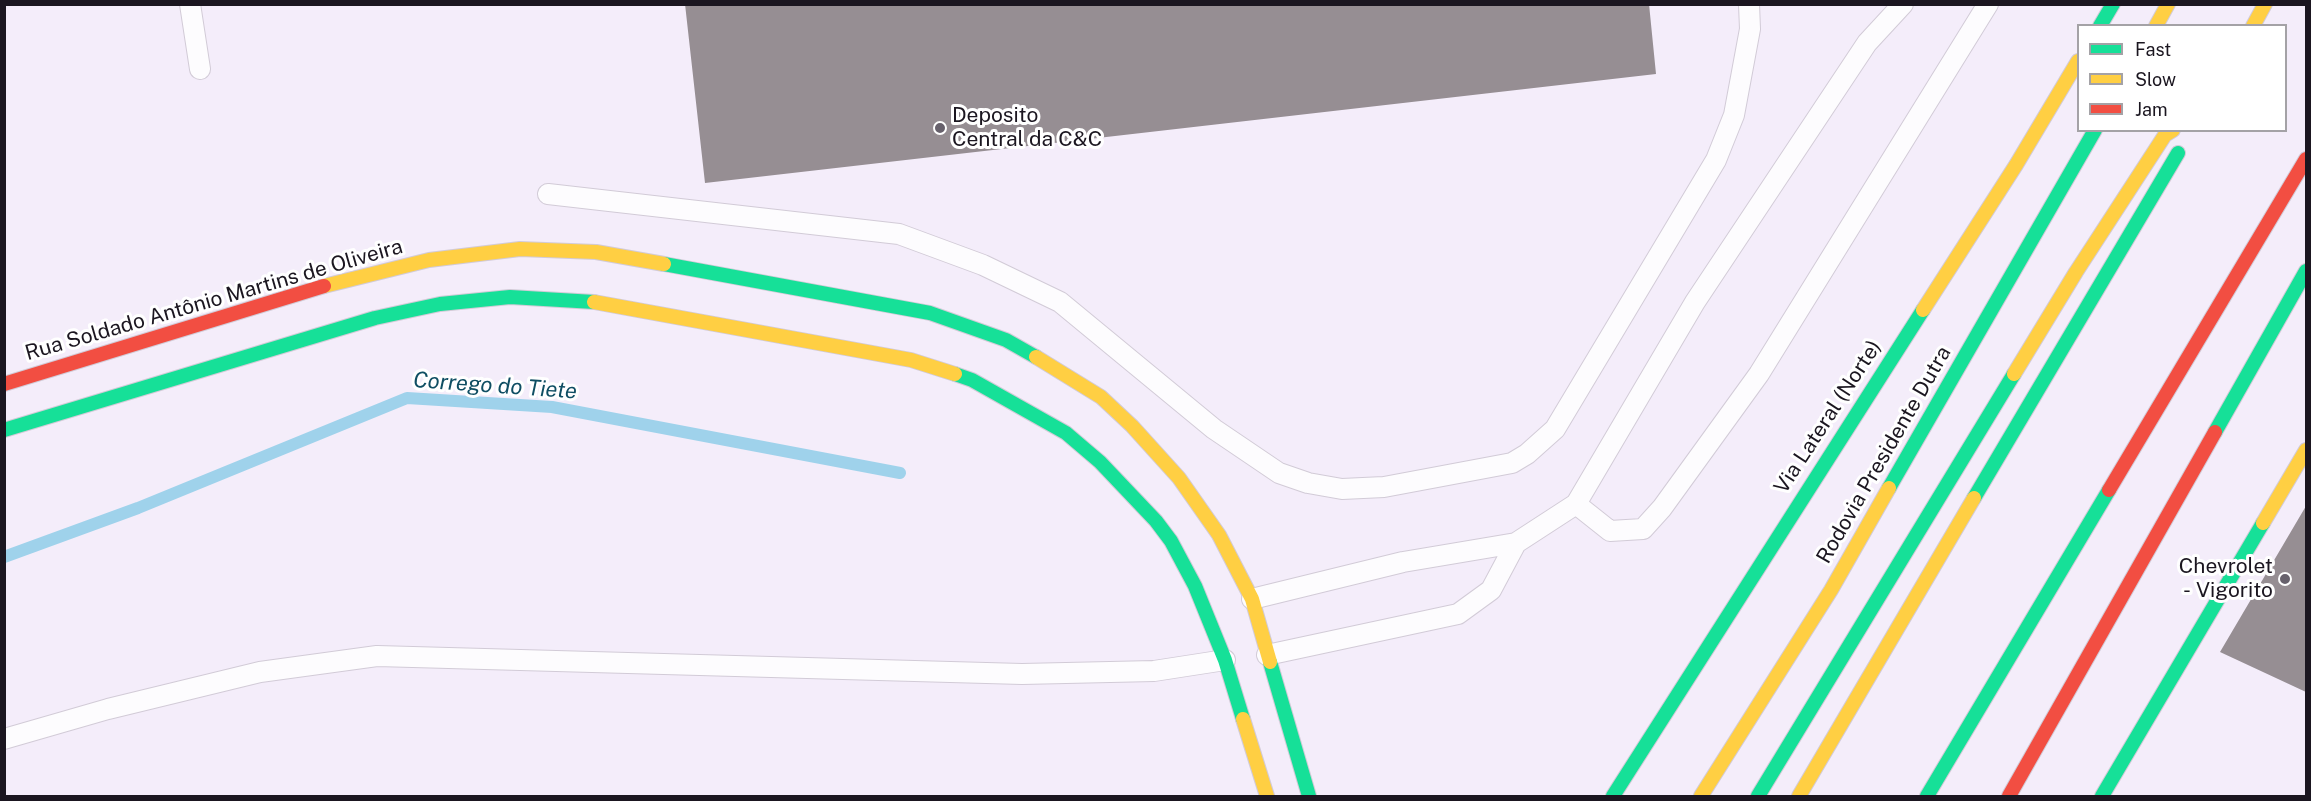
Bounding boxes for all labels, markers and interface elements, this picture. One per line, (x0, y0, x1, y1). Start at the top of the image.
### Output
legend (2077, 24, 2287, 132)
text: Fast (2135, 39, 2171, 60)
text: Slow (2135, 69, 2176, 90)
text: Jam (2135, 99, 2168, 120)
place label: Deposito Central da C&C (952, 103, 1102, 153)
marker: Deposito Central da C&C (933, 121, 947, 135)
street label: Rua Soldado Antônio Martins de Oliveira (22, 234, 406, 366)
street label: Via Lateral (Norte) (1769, 336, 1887, 498)
street label: Rodovia Presidente Dutra (1811, 342, 1957, 568)
water label: Corrego do Tiete (412, 367, 578, 405)
place label: Chevrolet - Vigorito (2179, 554, 2273, 604)
marker: Chevrolet - Vigorito (2278, 572, 2292, 586)

